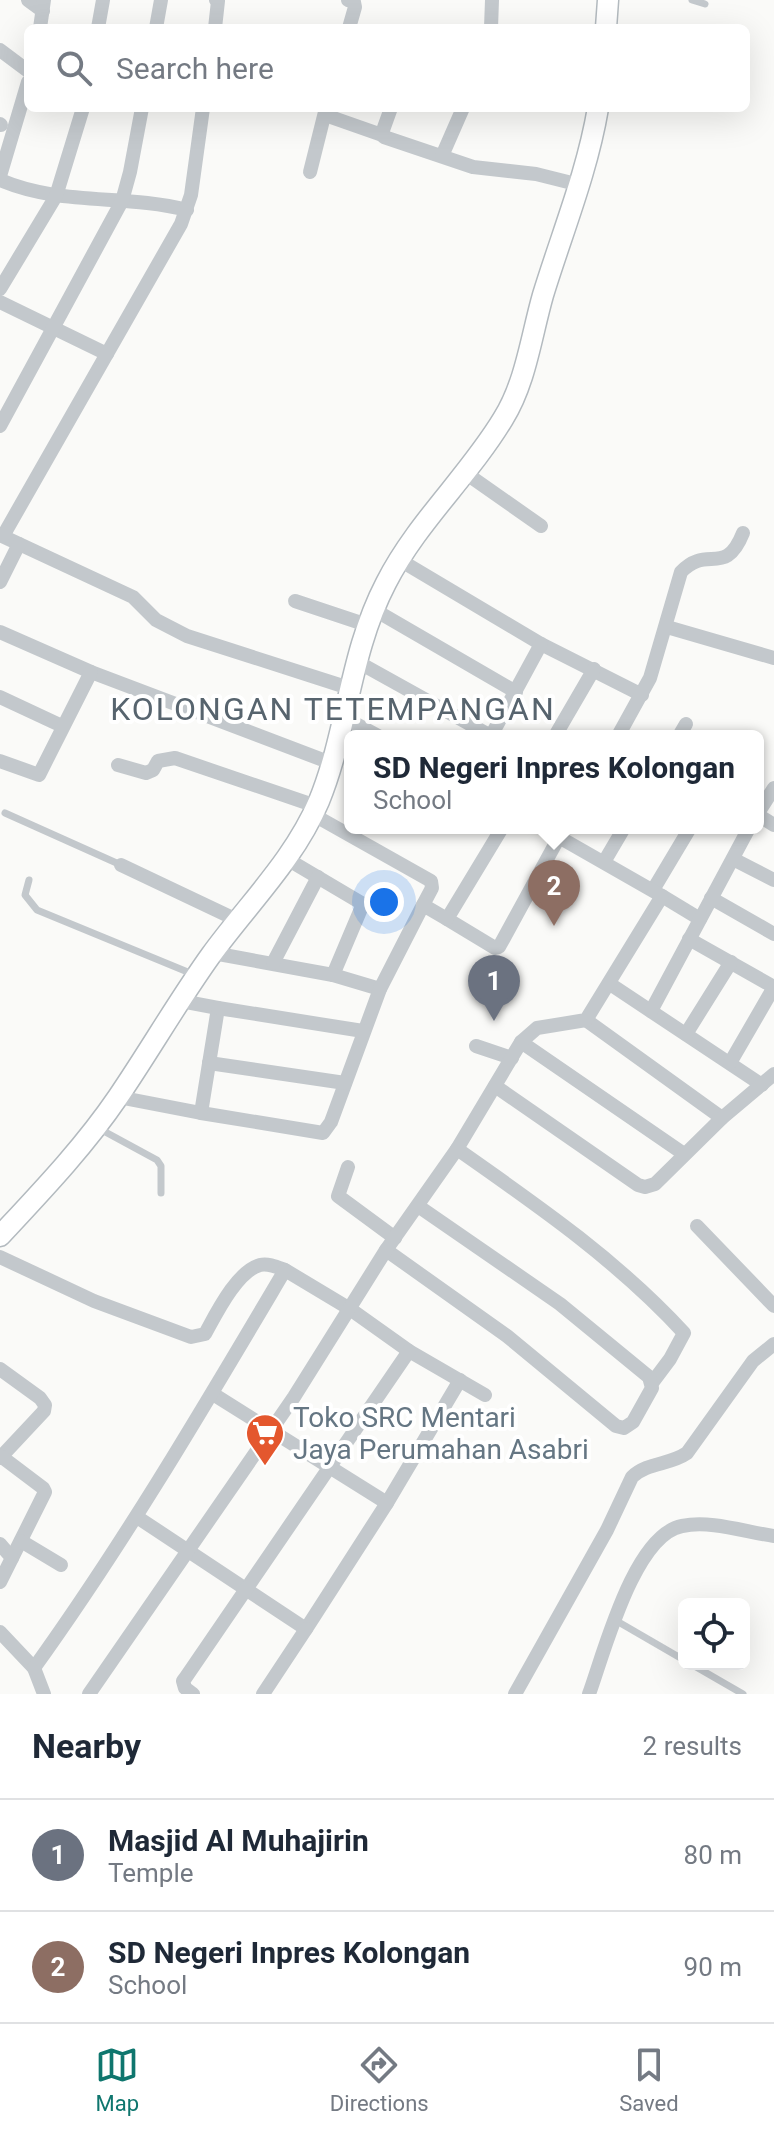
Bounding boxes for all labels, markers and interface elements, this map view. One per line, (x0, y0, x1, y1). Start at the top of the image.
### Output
search box (24, 24, 750, 112)
icon: search (52, 46, 96, 90)
text: Search here (116, 51, 274, 86)
district label: KOLONGAN TETEMPANGAN (110, 690, 556, 728)
popup (344, 730, 764, 834)
text: SD Negeri Inpres Kolongan (373, 750, 735, 785)
text: School (373, 785, 452, 815)
pin: 2 (528, 860, 580, 926)
your location (364, 882, 404, 922)
pin: 1 (468, 955, 520, 1021)
place label: Toko SRC Mentari Jaya Perumahan Asabri (293, 1401, 589, 1466)
supermarket icon: Toko SRC Mentari Jaya Perumahan Asabri (244, 1412, 286, 1467)
map controls (678, 1598, 750, 1670)
button: locate (678, 1598, 750, 1670)
text: Nearby (32, 1726, 141, 1766)
text: 2 results (643, 1731, 742, 1761)
text: Masjid Al Muhajirin (108, 1823, 369, 1858)
text: 1 (51, 1840, 65, 1870)
text: 80 m (684, 1840, 742, 1870)
text: Temple (108, 1858, 194, 1888)
text: SD Negeri Inpres Kolongan (108, 1935, 470, 1970)
text: 2 (51, 1952, 65, 1982)
text: 90 m (684, 1952, 742, 1982)
text: School (108, 1970, 187, 2000)
tab: Map (95, 2043, 139, 2116)
tab: Directions (330, 2043, 429, 2116)
tab: Saved (619, 2043, 679, 2116)

